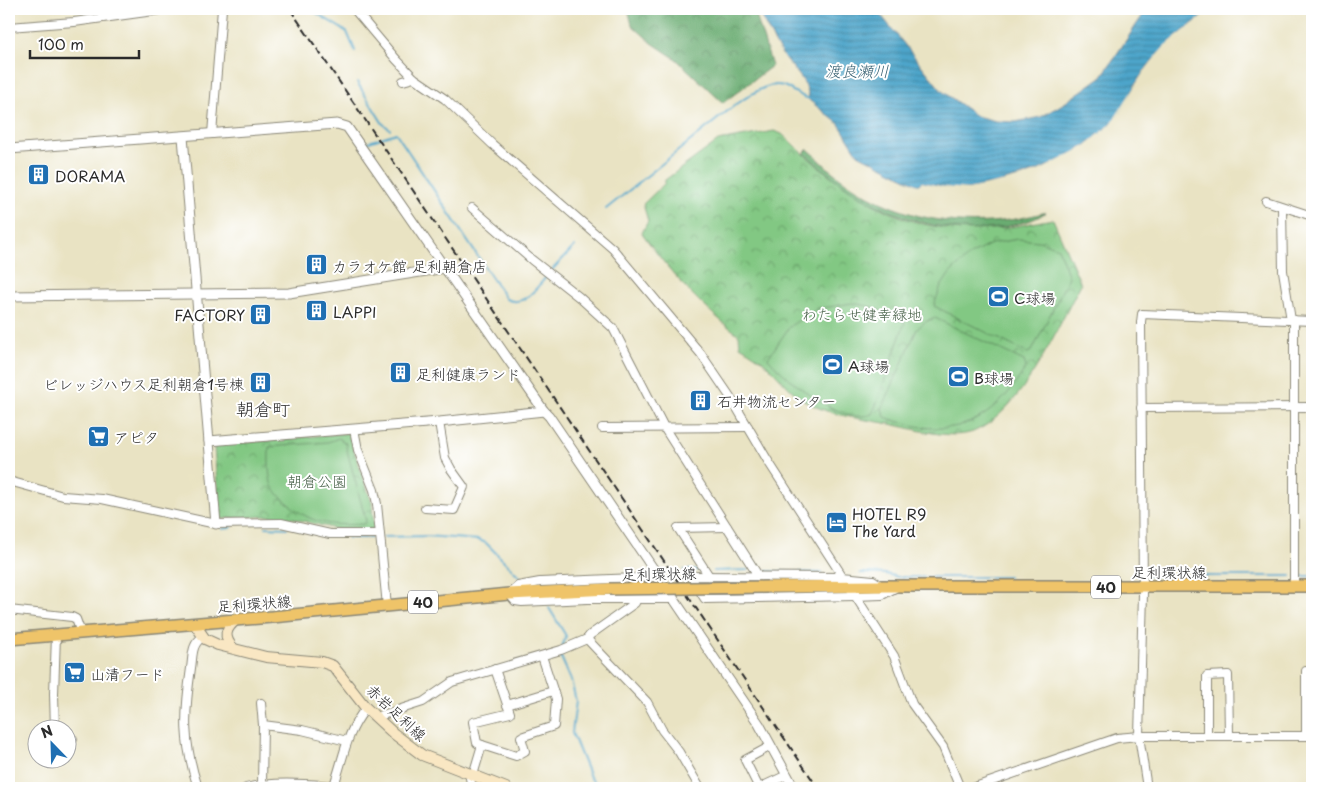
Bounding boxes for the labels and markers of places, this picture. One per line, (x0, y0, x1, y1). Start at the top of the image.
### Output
building icon: DORAMA (27, 163, 51, 187)
place label: DORAMA (55, 164, 125, 187)
building icon: カラオケ館 足利朝倉店 (304, 253, 328, 277)
place label: カラオケ館 足利朝倉店 (332, 254, 487, 277)
sports icon: C球場 (986, 285, 1010, 309)
place label: C球場 (1014, 286, 1056, 309)
building icon: LAPPI (305, 299, 329, 323)
place label: LAPPI (333, 300, 377, 323)
building icon: FACTORY (249, 302, 273, 326)
place label: FACTORY (174, 303, 245, 326)
sports icon: A球場 (820, 353, 844, 377)
place label: A球場 (848, 354, 890, 377)
building icon: 足利健康ランド (388, 361, 412, 385)
place label: 足利健康ランド (416, 362, 521, 385)
sports icon: B球場 (946, 365, 970, 389)
place label: B球場 (974, 366, 1014, 389)
building icon: ビレッジハウス足利朝倉1号棟 (248, 371, 272, 395)
place label: ビレッジハウス足利朝倉1号棟 (43, 372, 244, 395)
building icon: 石井物流センター (689, 388, 713, 412)
place label: 石井物流センター (717, 389, 836, 412)
supermarket icon: アピタ (86, 424, 110, 448)
place label: アピタ (114, 425, 159, 448)
place label: HOTEL R9 The Yard (852, 502, 926, 542)
hotel icon: HOTEL R9 The Yard (824, 510, 848, 534)
supermarket icon: 山清フード (62, 661, 86, 685)
place label: 山清フード (90, 662, 165, 685)

